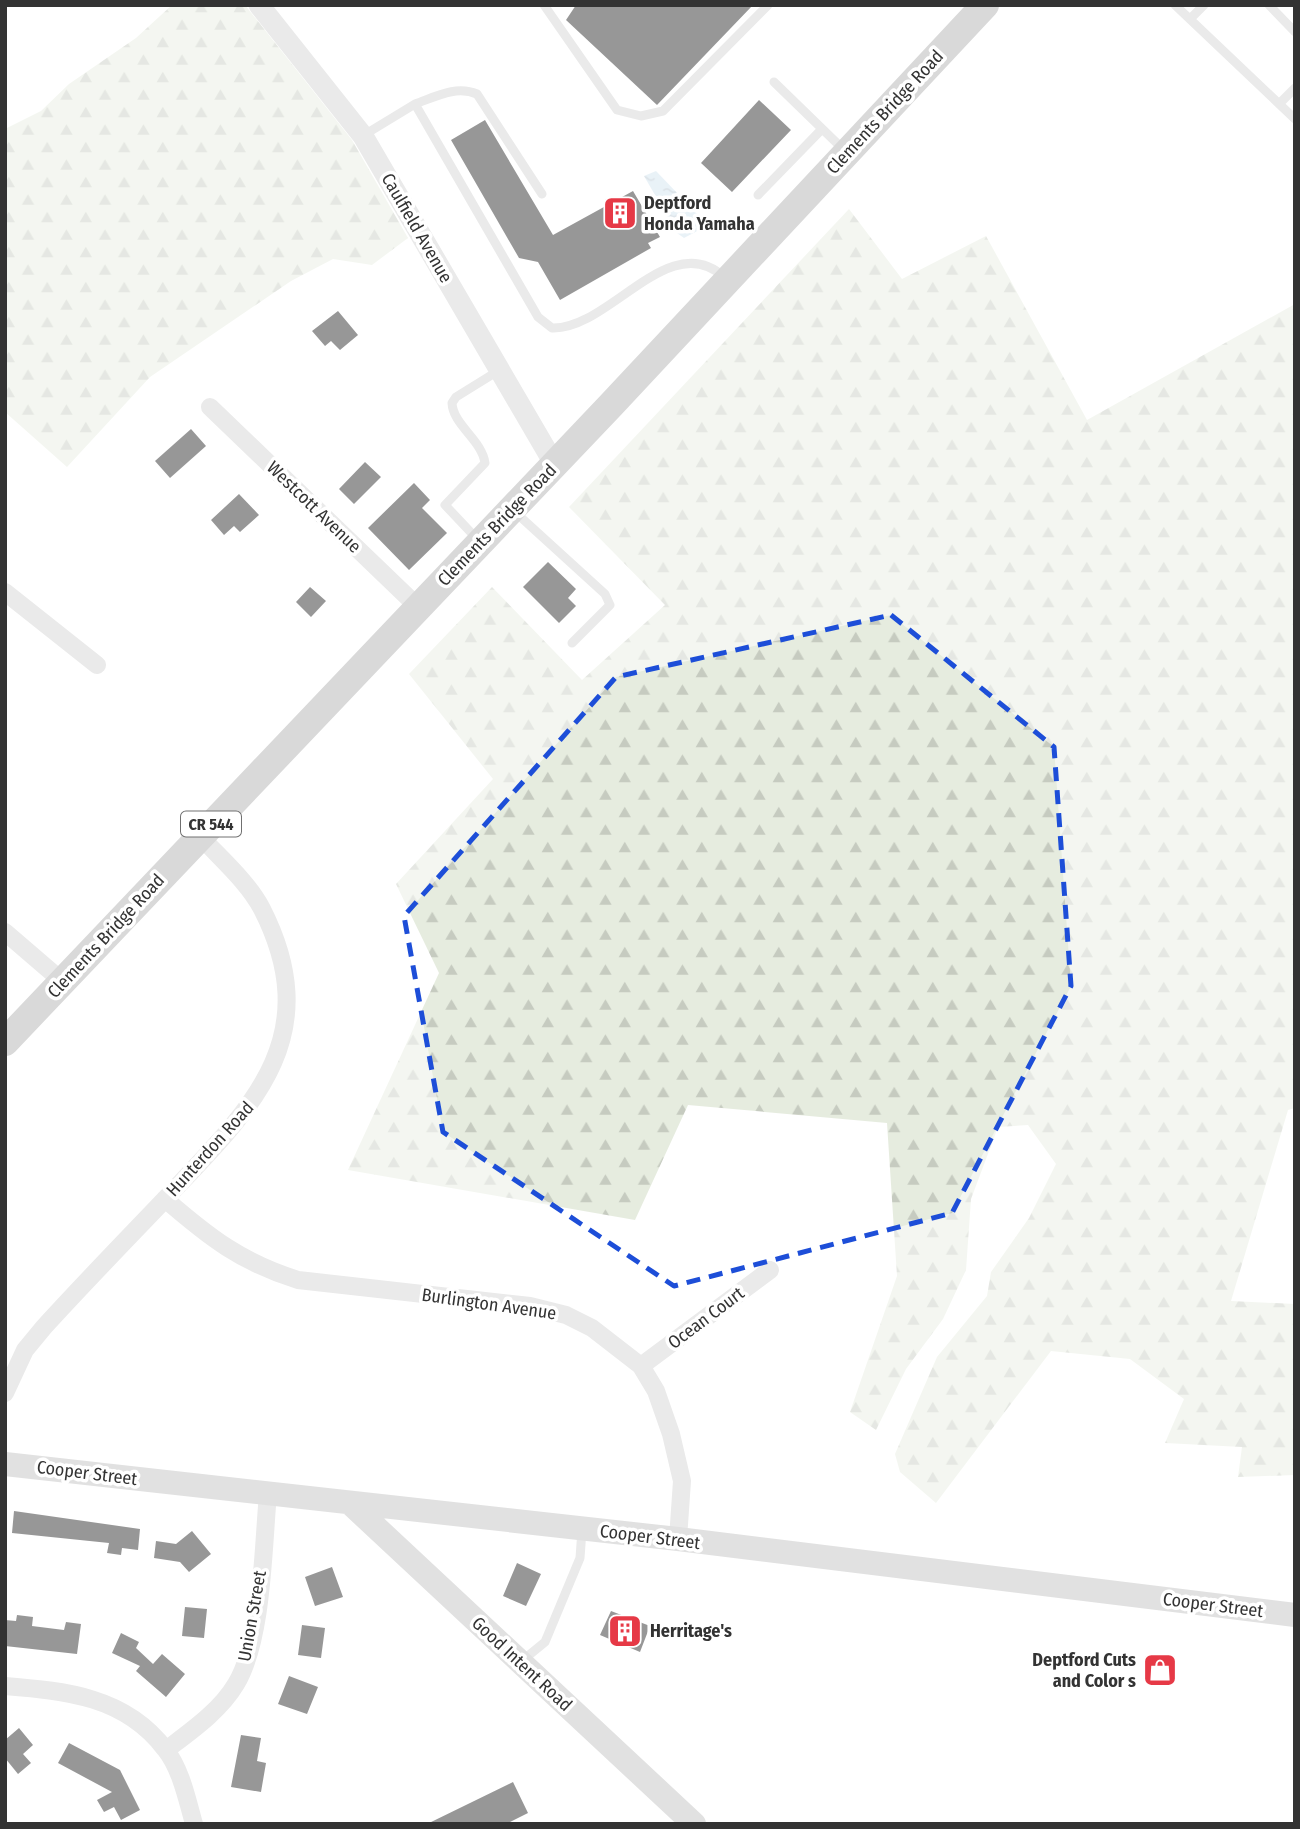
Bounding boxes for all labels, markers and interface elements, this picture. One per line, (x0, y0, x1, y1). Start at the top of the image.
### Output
street label: Clements Bridge Road (822, 45, 948, 179)
street label: Caulfield Avenue (377, 169, 457, 287)
place label: Deptford Honda Yamaha (644, 192, 755, 235)
building icon: Deptford Honda Yamaha (601, 194, 639, 232)
street label: Westcott Avenue (262, 457, 366, 558)
street label: Clements Bridge Road (433, 459, 561, 591)
road number: CR 544 (181, 811, 241, 836)
street label: Clements Bridge Road (43, 869, 169, 1003)
street label: Hunterdon Road (162, 1097, 258, 1201)
street label: Ocean Court (664, 1282, 749, 1354)
street label: Burlington Avenue (420, 1284, 558, 1324)
street label: Cooper Street (36, 1456, 139, 1490)
street label: Cooper Street (599, 1520, 702, 1554)
street label: Union Street (233, 1569, 271, 1663)
street label: Cooper Street (1162, 1588, 1265, 1622)
street label: Good Intent Road (467, 1612, 577, 1716)
building icon: Herritage's (606, 1612, 644, 1650)
place label: Herritage's (650, 1620, 732, 1642)
place label: Deptford Cuts and Color s (1032, 1649, 1136, 1692)
shop icon: Deptford Cuts and Color s (1141, 1651, 1179, 1689)

